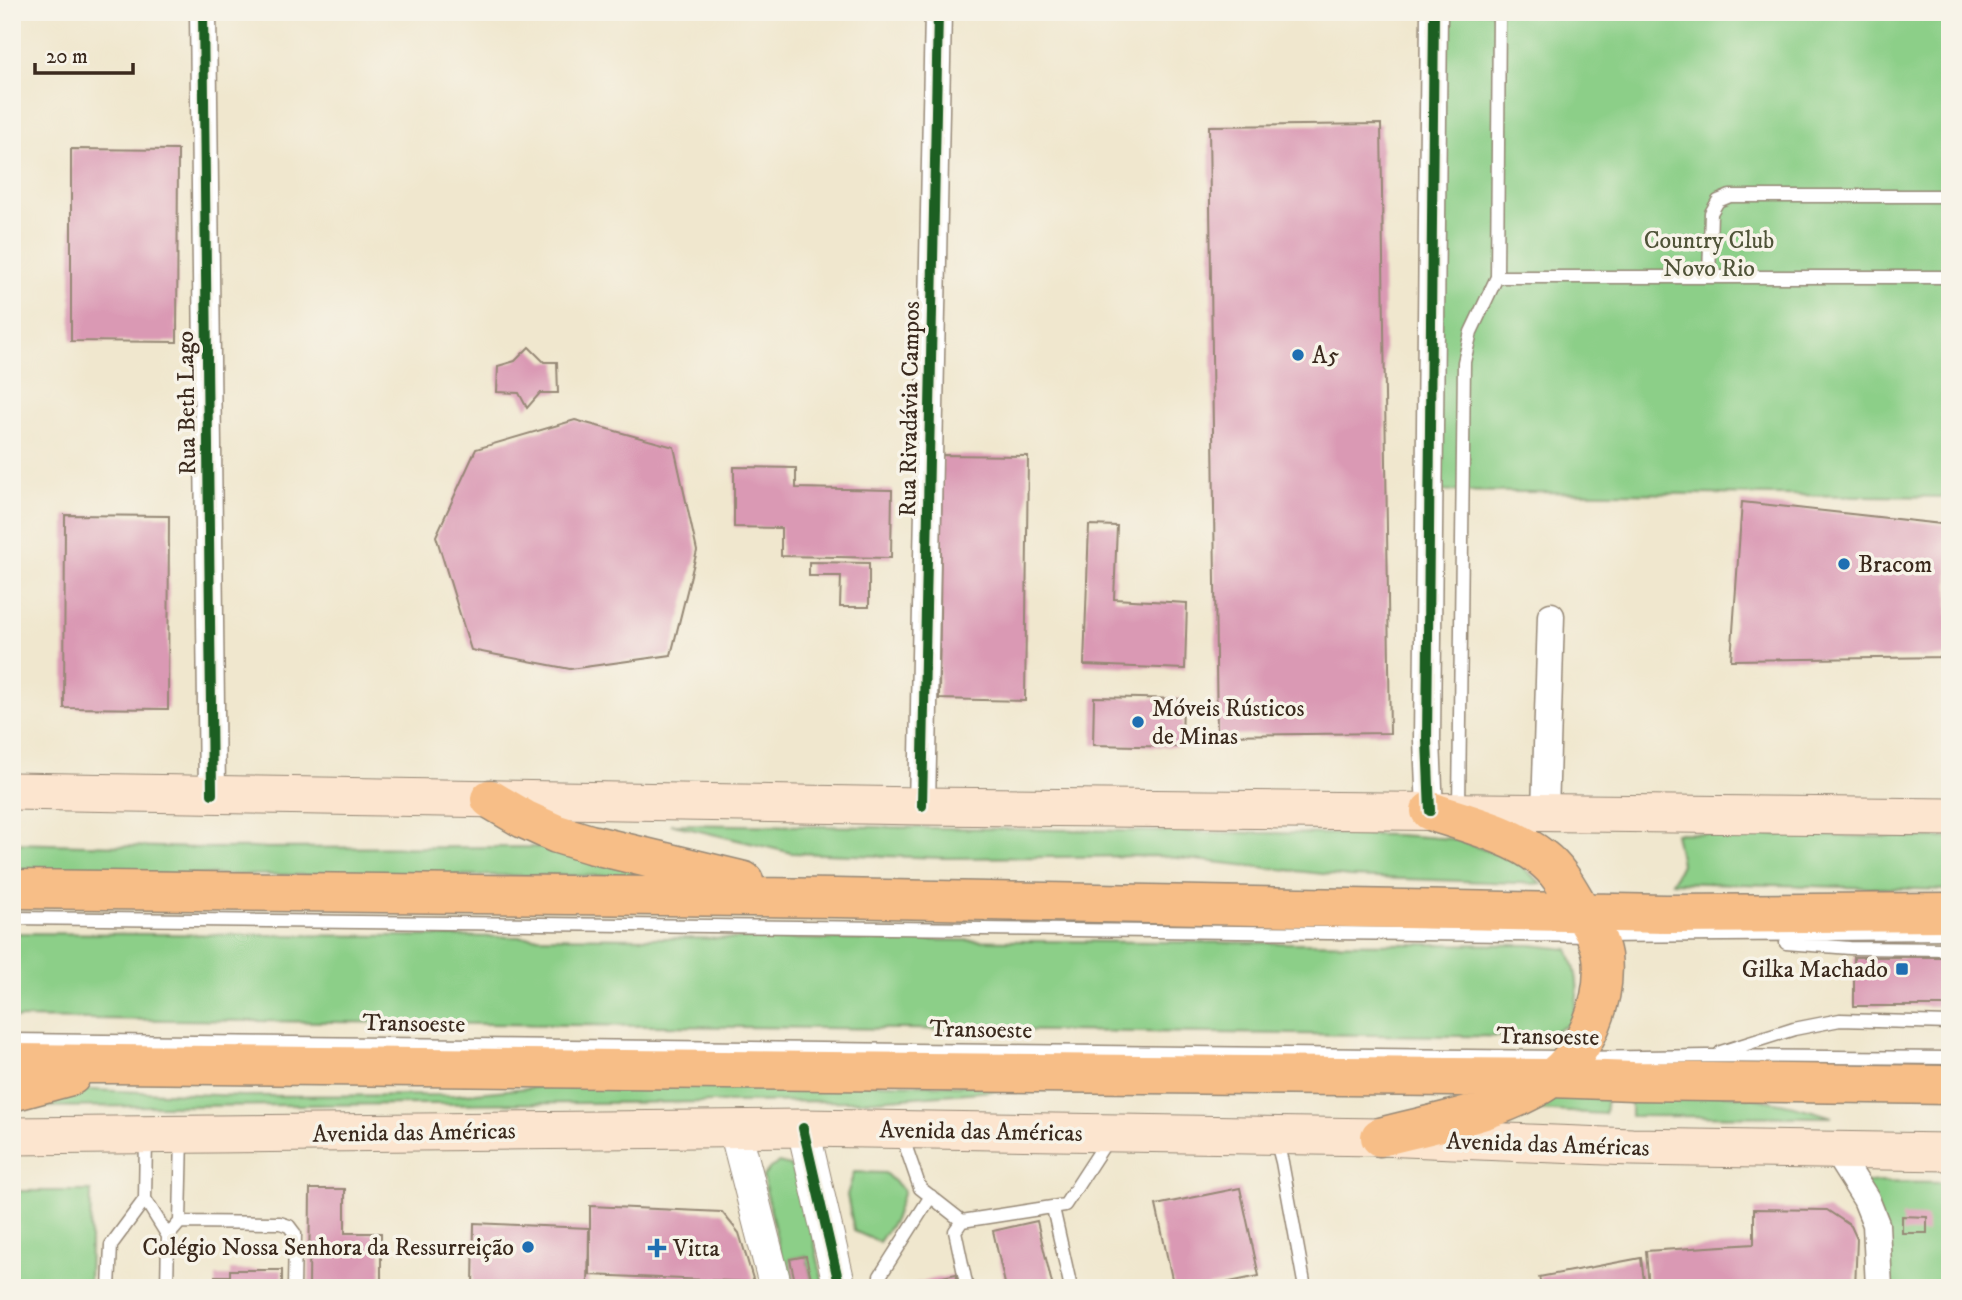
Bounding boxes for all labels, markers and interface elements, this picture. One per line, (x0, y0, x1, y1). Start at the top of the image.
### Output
scale bar (35, 32, 133, 76)
text: 20 m (46, 44, 88, 70)
park label: Country Club Novo Rio (1644, 226, 1774, 284)
street label: Rua Rivadávia Campos (893, 301, 927, 517)
street label: Rua Beth Lago (171, 331, 203, 475)
place label: A5 (1312, 341, 1339, 371)
marker: A5 (1290, 347, 1306, 363)
place label: Bracom (1858, 550, 1932, 580)
marker: Bracom (1836, 556, 1852, 572)
place label: Móveis Rústicos de Minas (1152, 694, 1305, 752)
marker: Móveis Rústicos de Minas (1130, 714, 1146, 730)
place label: Gilka Machado (1742, 955, 1888, 985)
marker: Gilka Machado (1894, 961, 1910, 977)
street label: Transoeste (362, 1008, 466, 1040)
street label: Transoeste (929, 1014, 1033, 1046)
street label: Transoeste (1496, 1021, 1600, 1053)
street label: Avenida das Américas (879, 1115, 1083, 1149)
street label: Avenida das Américas (312, 1116, 516, 1150)
street label: Avenida das Américas (1446, 1126, 1650, 1164)
place label: Colégio Nossa Senhora da Ressurreição (142, 1233, 514, 1263)
place label: Vitta (672, 1234, 720, 1264)
marker: Vitta (647, 1238, 667, 1258)
marker: Colégio Nossa Senhora da Ressurreição (520, 1239, 536, 1255)

